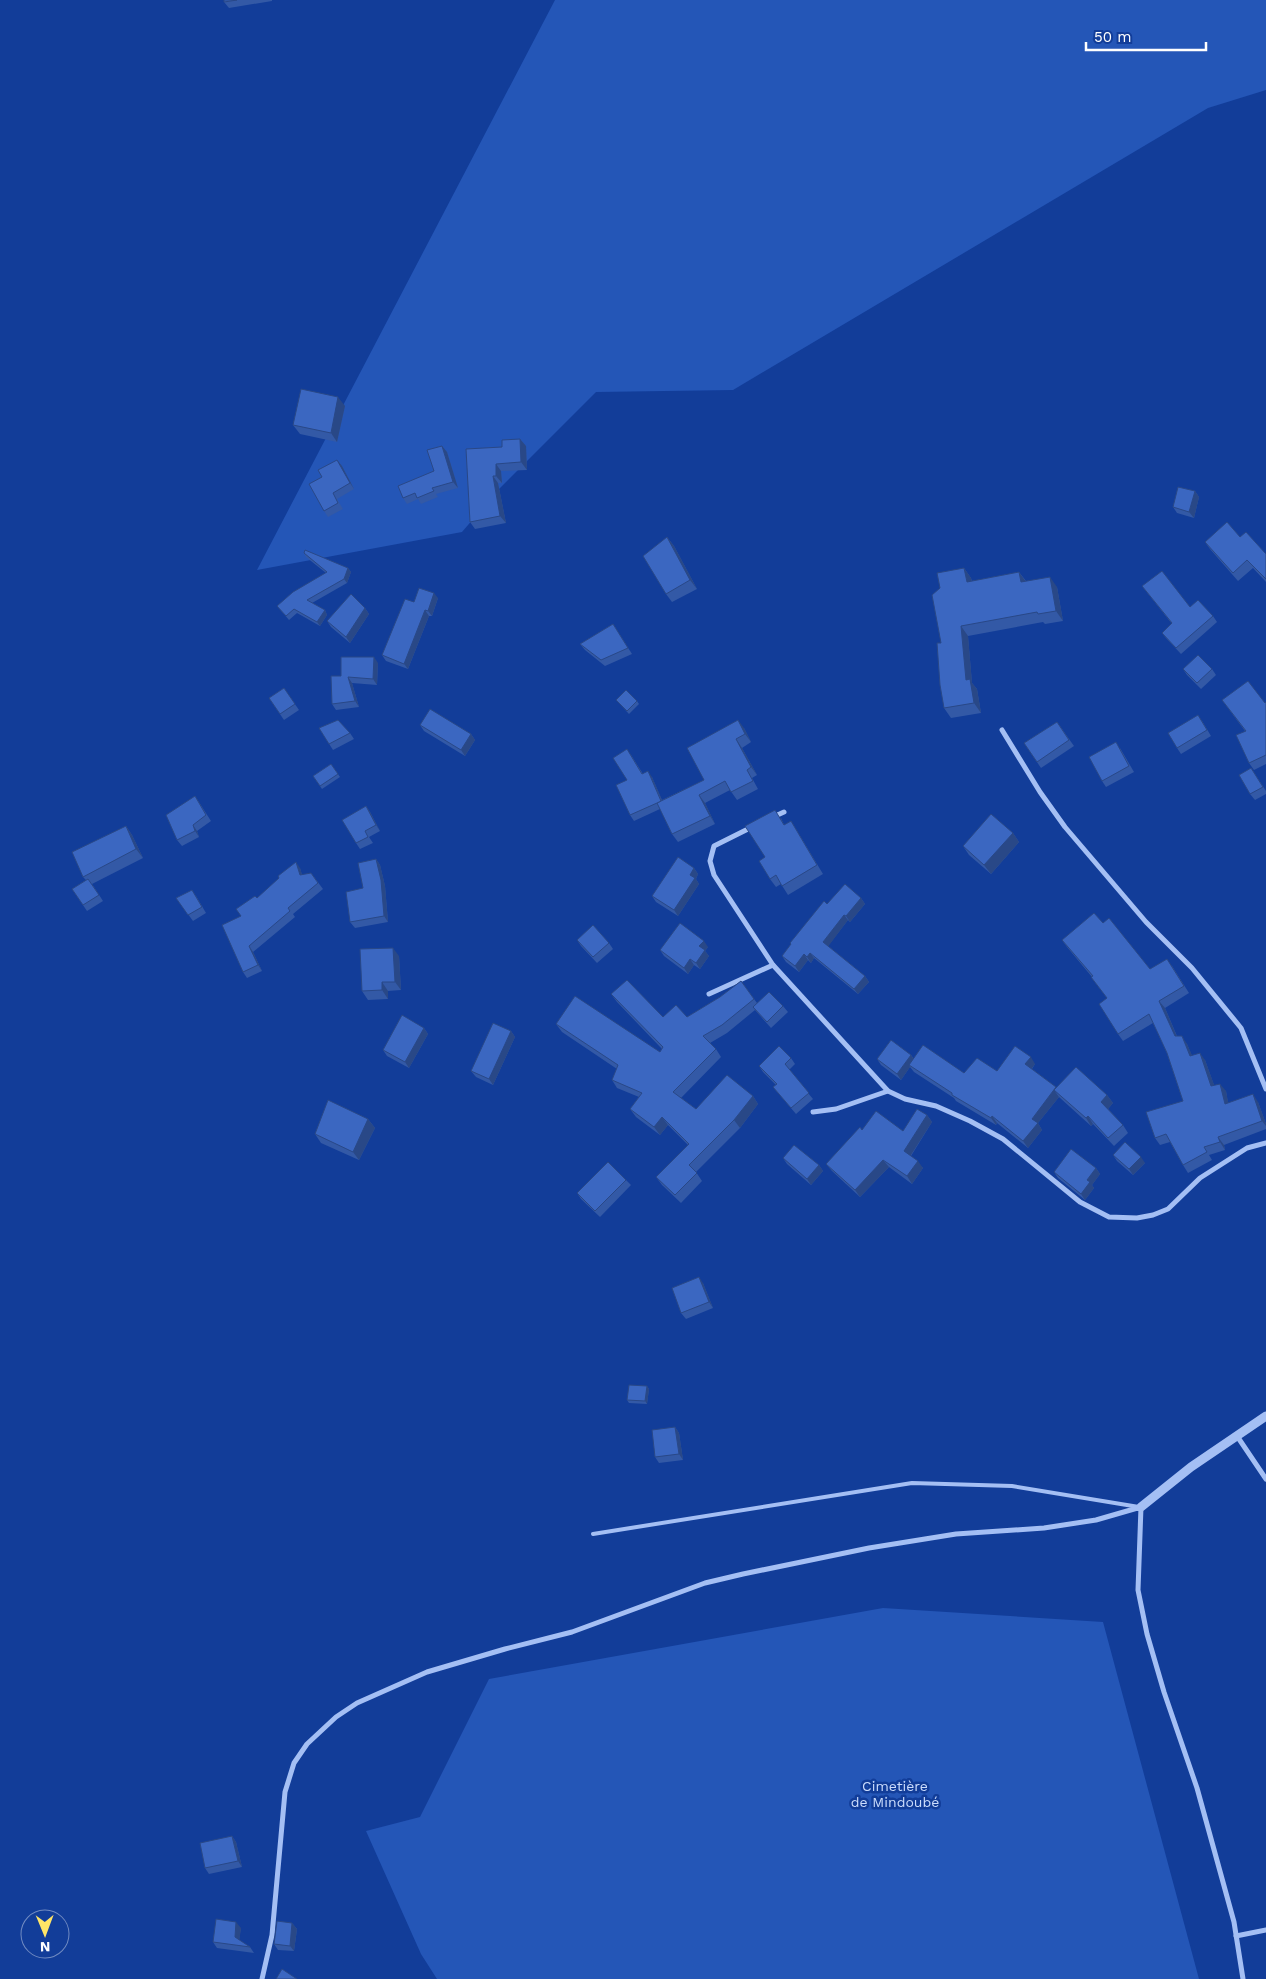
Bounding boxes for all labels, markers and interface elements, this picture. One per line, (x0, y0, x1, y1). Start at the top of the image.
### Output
scale bar (1086, 20, 1206, 52)
text: 50 m (1094, 28, 1131, 46)
park label: Cimetière de Mindoubé (851, 1778, 939, 1810)
north arrow (20, 1909, 70, 1959)
text: N (40, 1939, 51, 1955)

